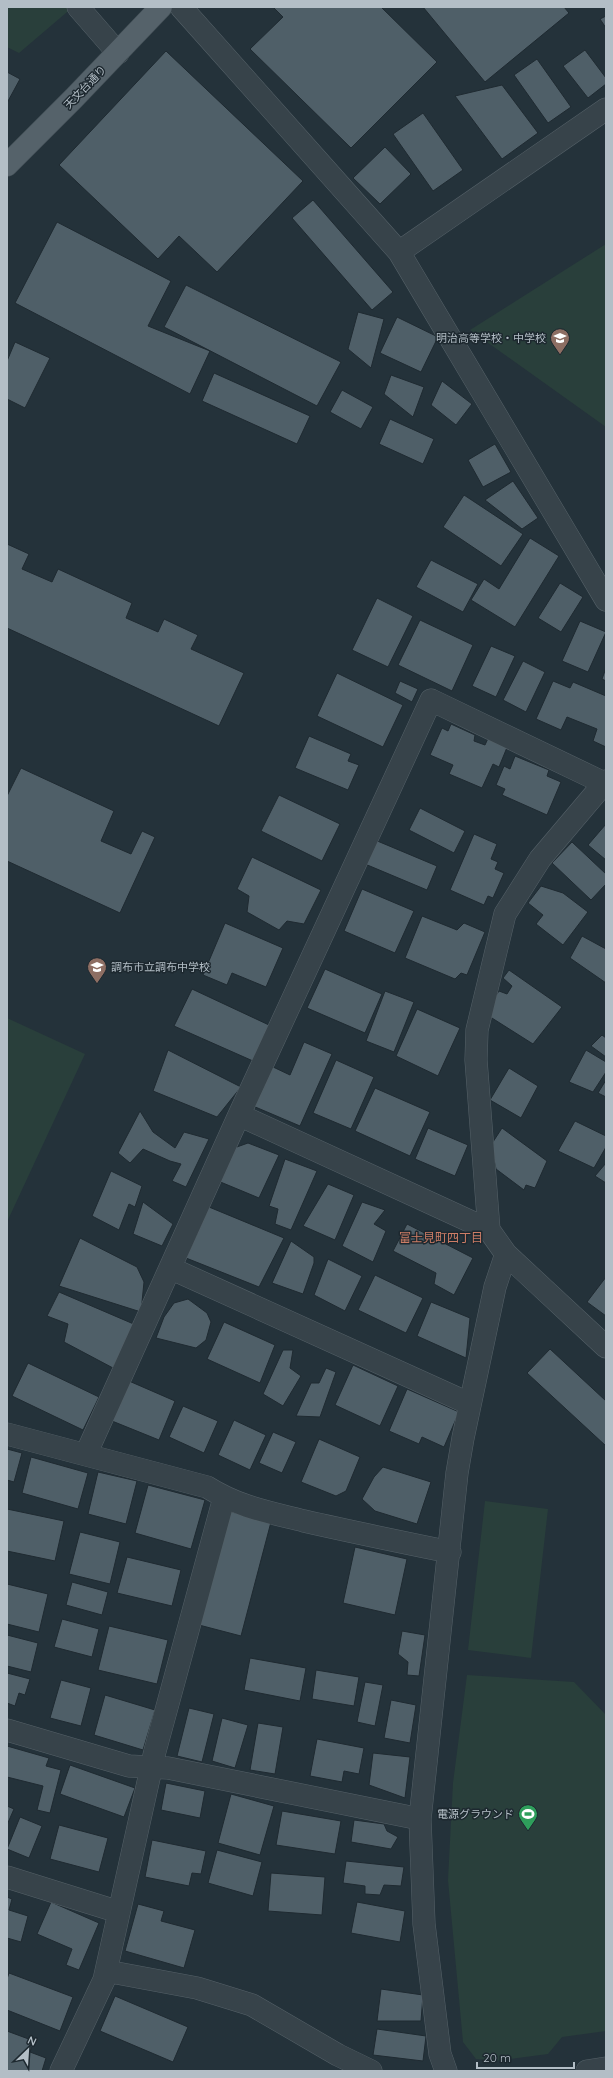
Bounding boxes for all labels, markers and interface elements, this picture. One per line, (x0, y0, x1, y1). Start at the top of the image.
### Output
street label: 天文台通り (61, 62, 109, 112)
school or university icon: 明治高等学校・中学校 (549, 327, 571, 355)
place label: 明治高等学校・中学校 (436, 331, 546, 345)
school or university icon: 調布市立調布中学校 (86, 956, 108, 984)
place label: 調布市立調布中学校 (111, 960, 210, 974)
district label: 富士見町四丁目 (399, 1230, 483, 1245)
sports icon: 電源グラウンド (517, 1803, 539, 1831)
place label: 電源グラウンド (437, 1807, 514, 1821)
north arrow (8, 2030, 48, 2070)
text: N (26, 2033, 39, 2049)
scale bar (477, 2044, 574, 2070)
text: 20 m (483, 2050, 511, 2065)

